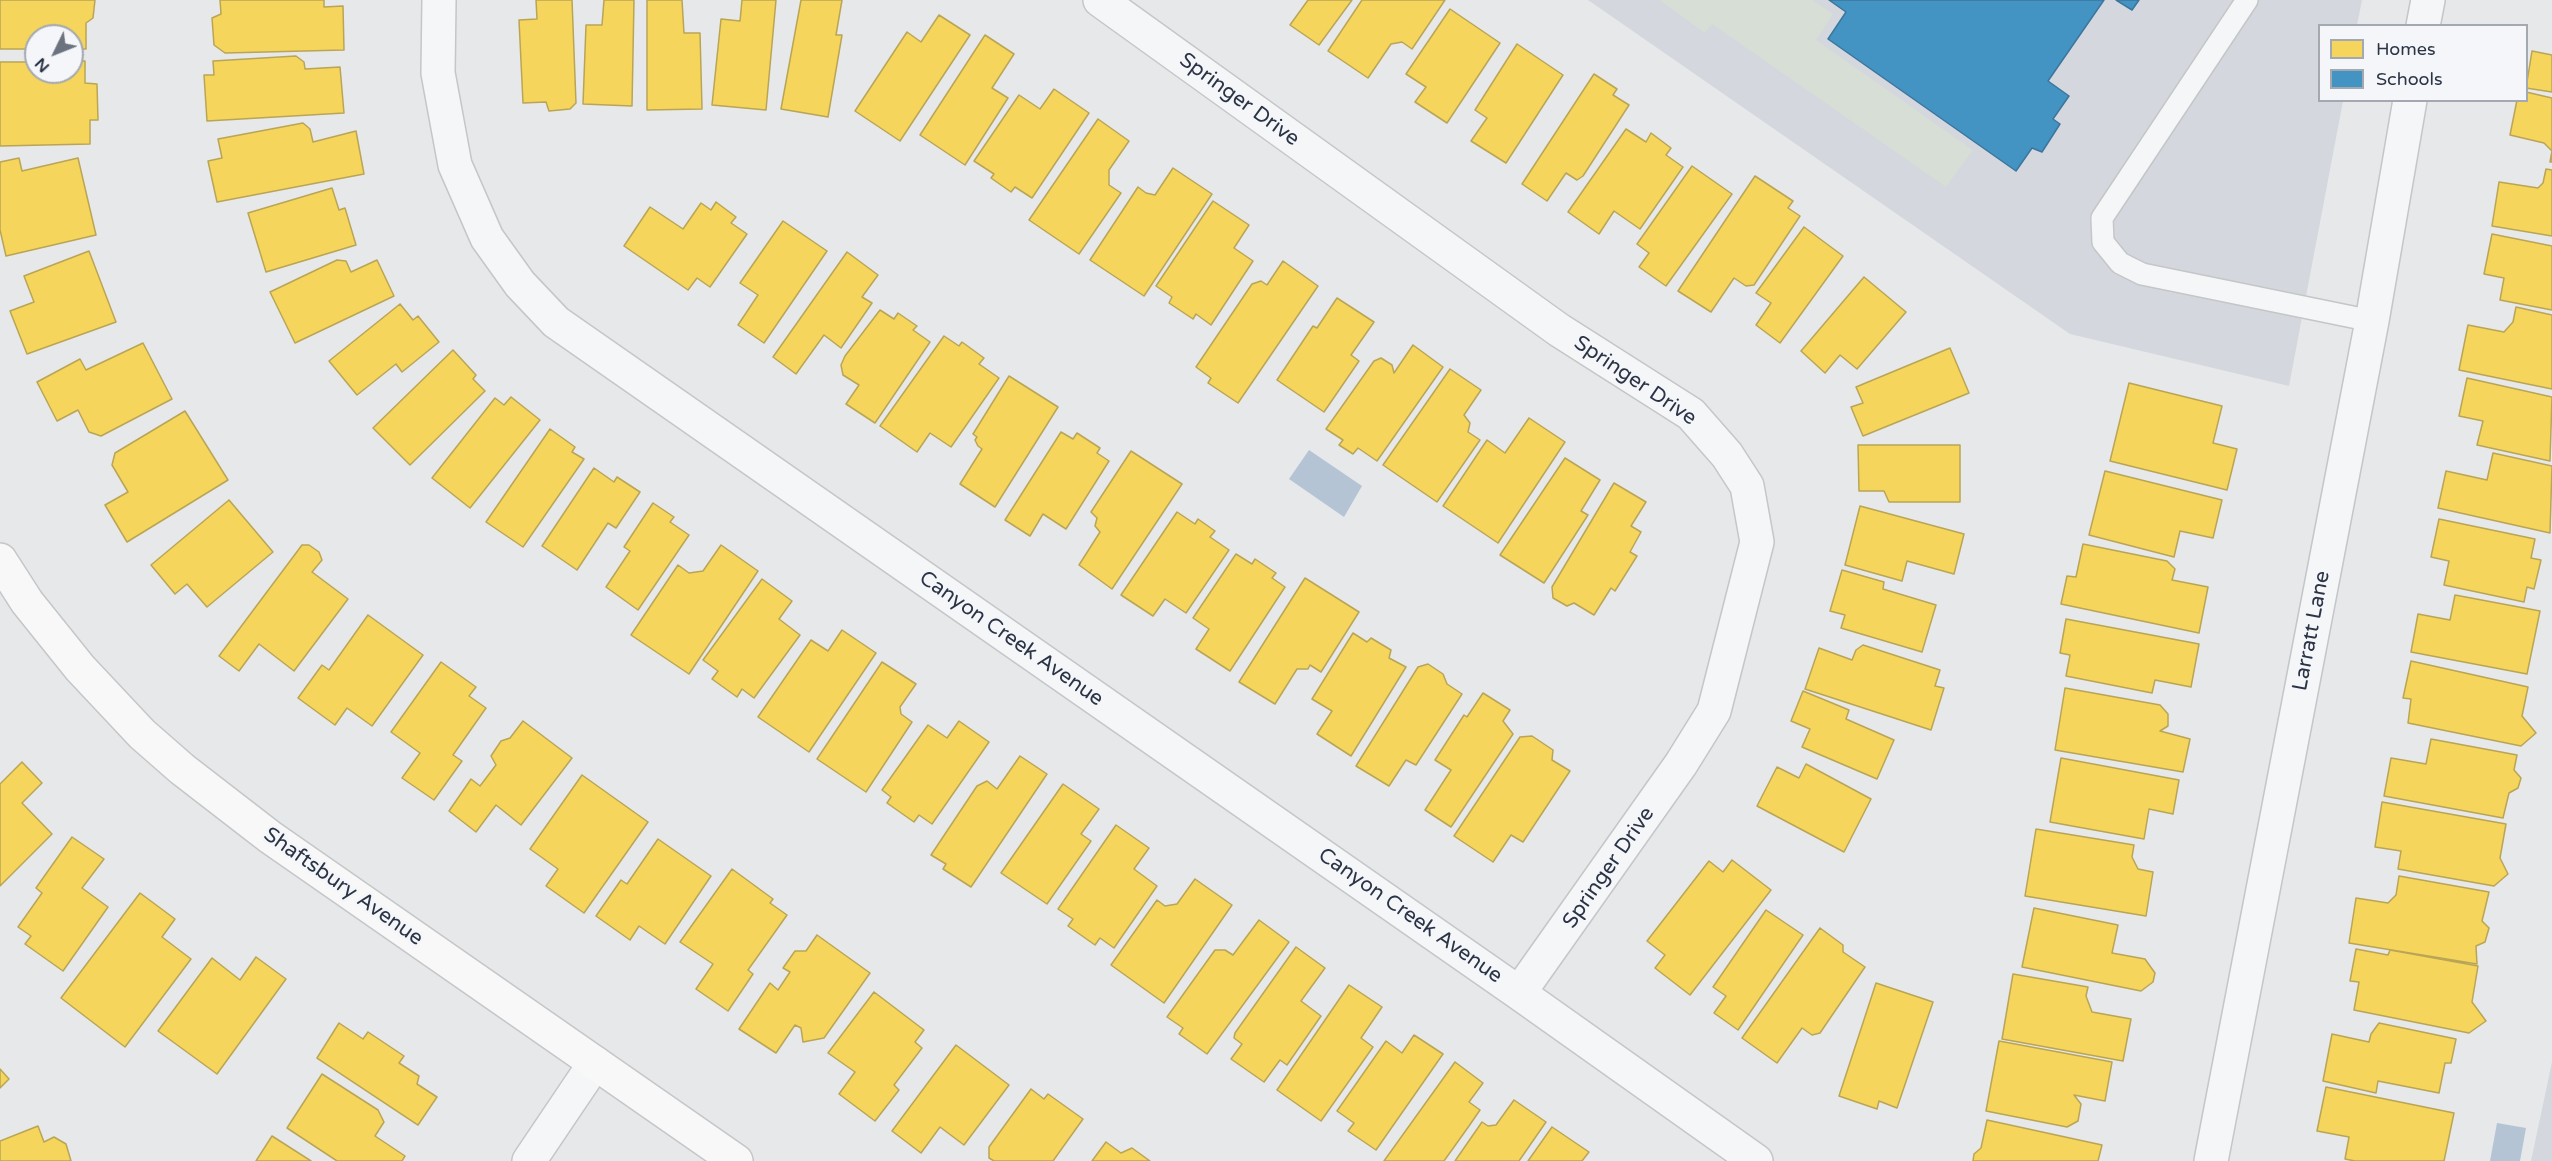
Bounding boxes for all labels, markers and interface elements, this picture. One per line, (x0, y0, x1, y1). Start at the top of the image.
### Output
north arrow (24, 24, 84, 84)
legend (2318, 24, 2528, 102)
text: Homes (2376, 38, 2436, 60)
street label: Springer Drive (1174, 48, 1304, 152)
text: N (31, 53, 54, 76)
text: Schools (2376, 68, 2443, 90)
street label: Springer Drive (1569, 331, 1701, 431)
street label: Canyon Creek Avenue (914, 566, 1108, 712)
street label: Larratt Lane (2288, 569, 2336, 693)
street label: Springer Drive (1558, 802, 1660, 934)
street label: Shaftsbury Avenue (258, 822, 428, 952)
street label: Canyon Creek Avenue (1313, 843, 1507, 989)

